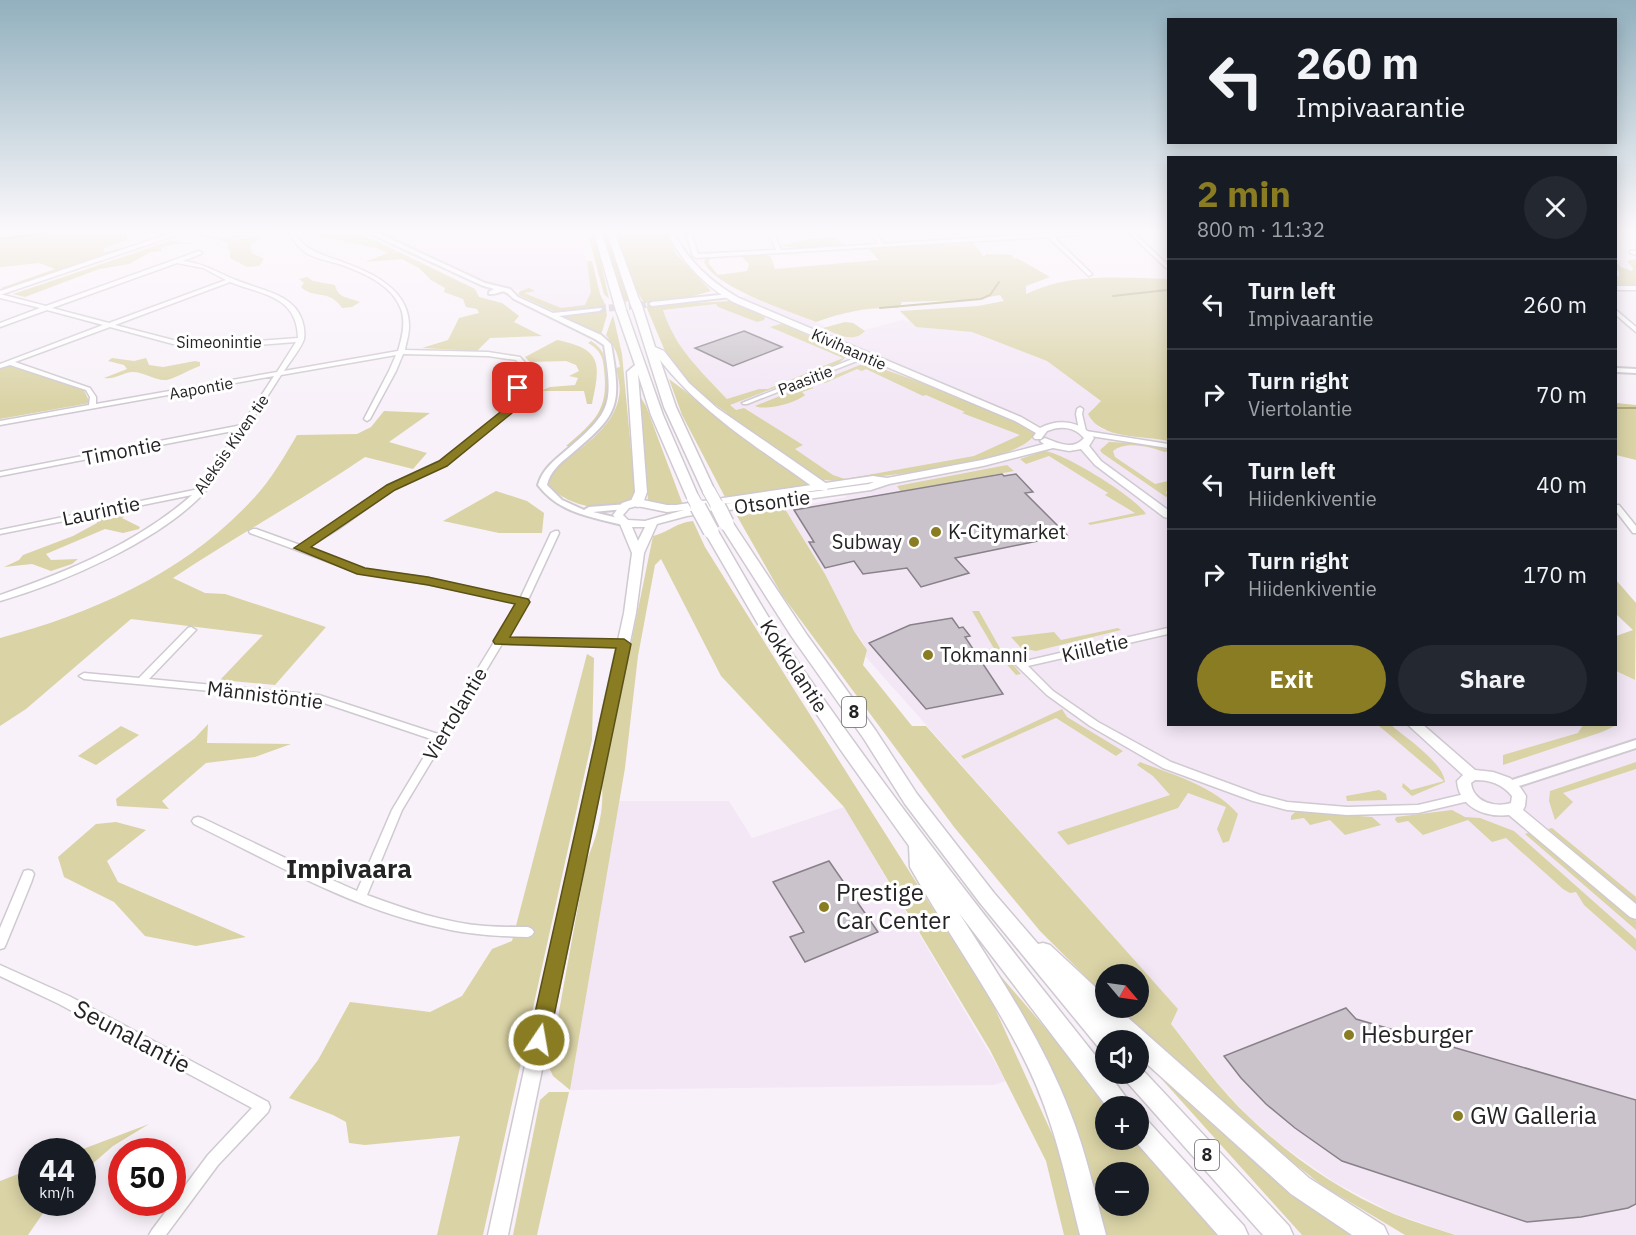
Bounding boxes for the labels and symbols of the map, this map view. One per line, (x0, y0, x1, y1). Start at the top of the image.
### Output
street label: Kivihaantie (809, 324, 890, 374)
street label: Simeonintie (176, 332, 262, 352)
street label: Paasitie (775, 360, 835, 400)
pin (492, 362, 543, 413)
street label: Aapontie (167, 373, 235, 403)
street label: Aleksis Kiven tie (189, 390, 273, 498)
street label: Timontie (80, 430, 163, 471)
street label: Otsontie (732, 483, 812, 520)
street label: Laurintie (60, 489, 142, 532)
place label: K-Citymarket (948, 518, 1066, 545)
marker: K-Citymarket (929, 525, 943, 539)
place label: Subway (832, 528, 902, 555)
marker: Subway (907, 535, 921, 549)
street label: Kokkolantie (754, 614, 835, 717)
street label: Kiilletie (1059, 627, 1131, 668)
place label: Tokmanni (940, 641, 1028, 668)
marker: Tokmanni (921, 648, 935, 662)
street label: Viertolantie (416, 662, 493, 765)
street label: Männistöntie (205, 674, 325, 715)
road number: 8 (842, 697, 866, 727)
district label: Impivaara (286, 851, 412, 885)
place label: Prestige Car Center (836, 876, 950, 936)
marker: Prestige Car Center (817, 900, 831, 914)
north arrow (1095, 964, 1149, 1018)
street label: Seunalantie (69, 992, 196, 1080)
position arrow (507, 1008, 571, 1072)
place label: Hesburger (1361, 1018, 1473, 1050)
marker: Hesburger (1342, 1028, 1356, 1042)
place label: GW Galleria (1470, 1099, 1597, 1131)
marker: GW Galleria (1451, 1109, 1465, 1123)
speed limit sign: 50 (108, 1138, 186, 1216)
road number: 8 (1195, 1140, 1219, 1170)

